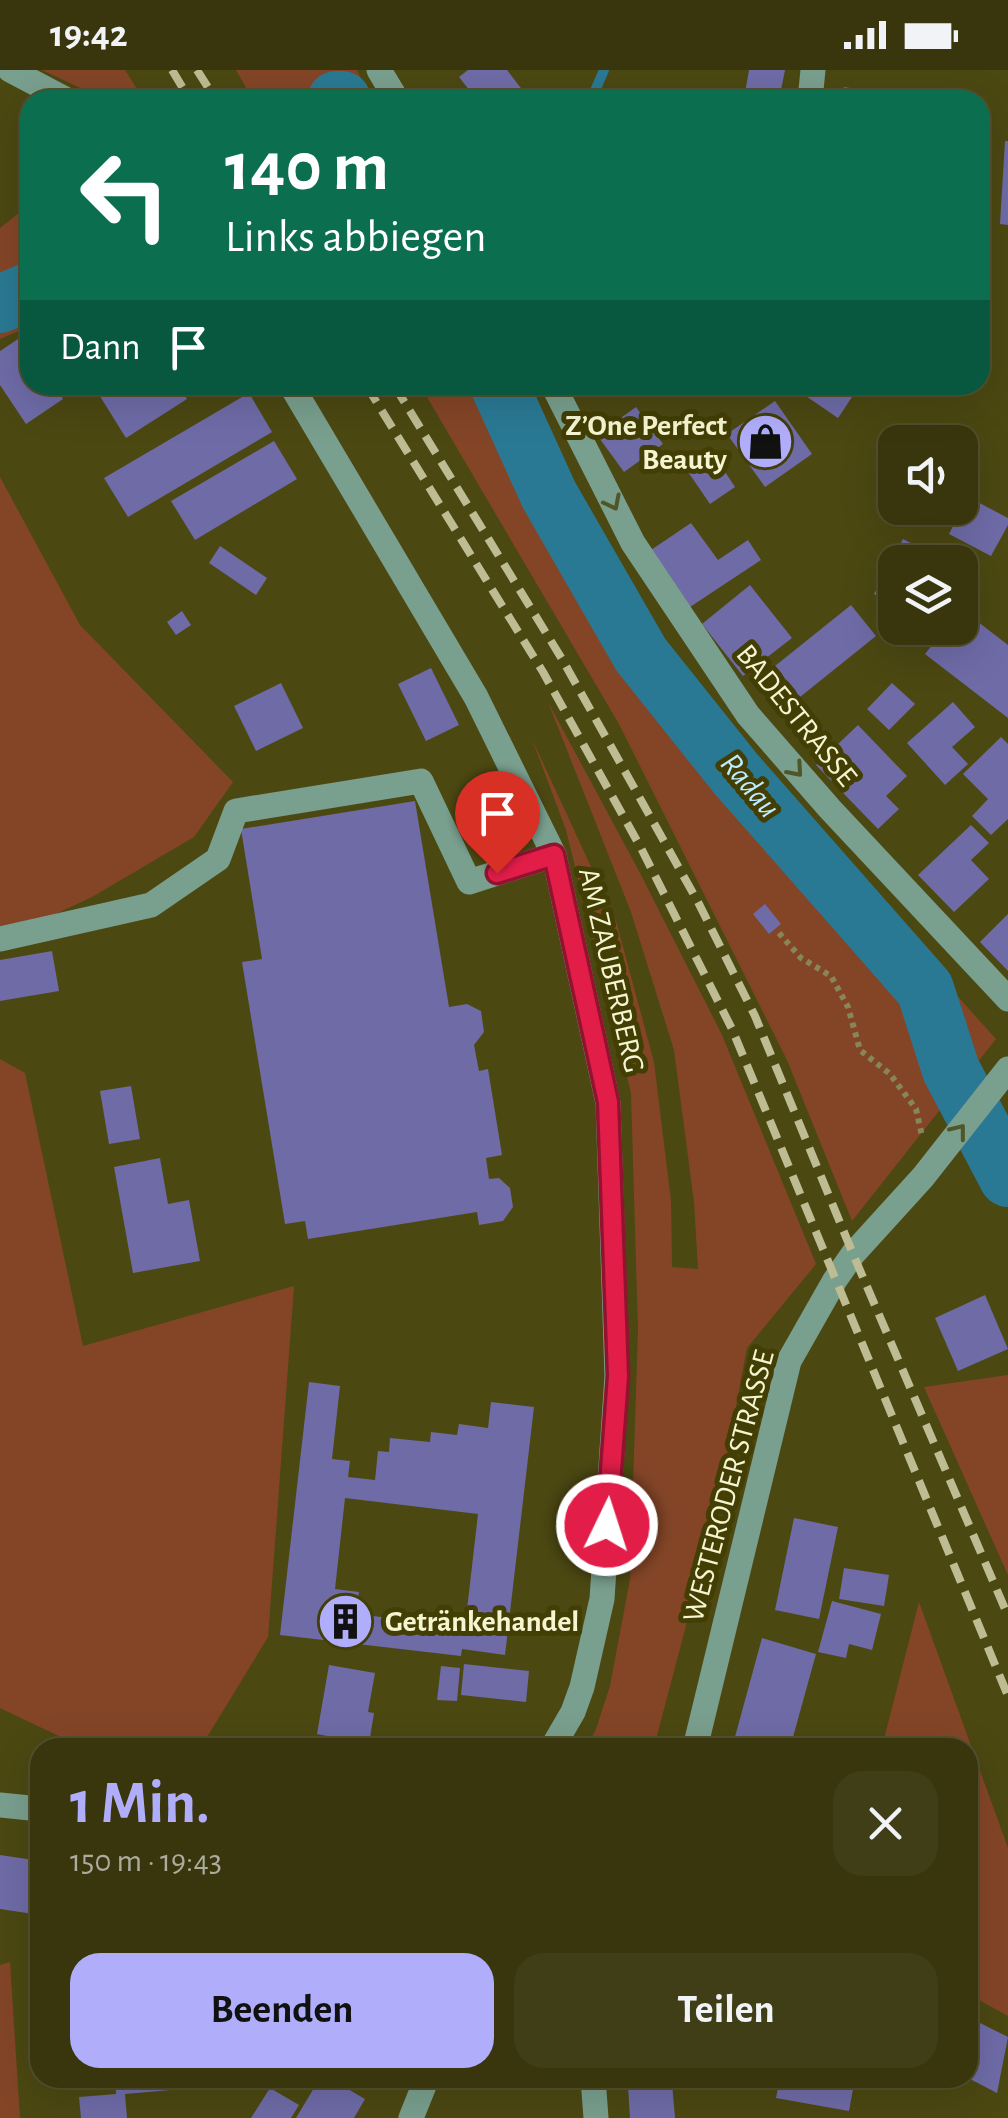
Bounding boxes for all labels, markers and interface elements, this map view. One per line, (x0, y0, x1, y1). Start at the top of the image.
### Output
text: 19:42 (50, 16, 128, 54)
icon: left (60, 130, 190, 260)
text: 140 m (225, 133, 389, 203)
text: Links abbiegen (225, 215, 487, 260)
icon: arrive (161, 320, 216, 375)
text: Dann (60, 329, 141, 367)
place label: Z’One Perfect Beauty (565, 411, 728, 475)
shop icon: Z’One Perfect Beauty (736, 412, 796, 472)
map controls (878, 425, 978, 645)
button: sound (878, 425, 978, 525)
one-way arrow (601, 493, 620, 511)
button: layers (878, 545, 978, 645)
street label: BADESTRASSE (730, 639, 862, 792)
water label: Radau (714, 747, 786, 824)
one-way arrow (785, 759, 803, 777)
pin (455, 771, 540, 874)
icon: arrive (470, 786, 525, 841)
street label: AM ZAUBERBERG (573, 865, 649, 1076)
one-way arrow (947, 1124, 965, 1142)
street label: WESTERODER STRASSE (678, 1347, 780, 1625)
position arrow (555, 1473, 659, 1577)
building icon: Getränkehandel (316, 1591, 376, 1651)
place label: Getränkehandel (385, 1607, 579, 1637)
button: close (833, 1771, 938, 1876)
text: 1 Min. (70, 1774, 210, 1834)
text: 150 m · 19:43 (70, 1845, 222, 1877)
button: Beenden (70, 1953, 494, 2068)
button: Teilen (514, 1953, 938, 2068)

